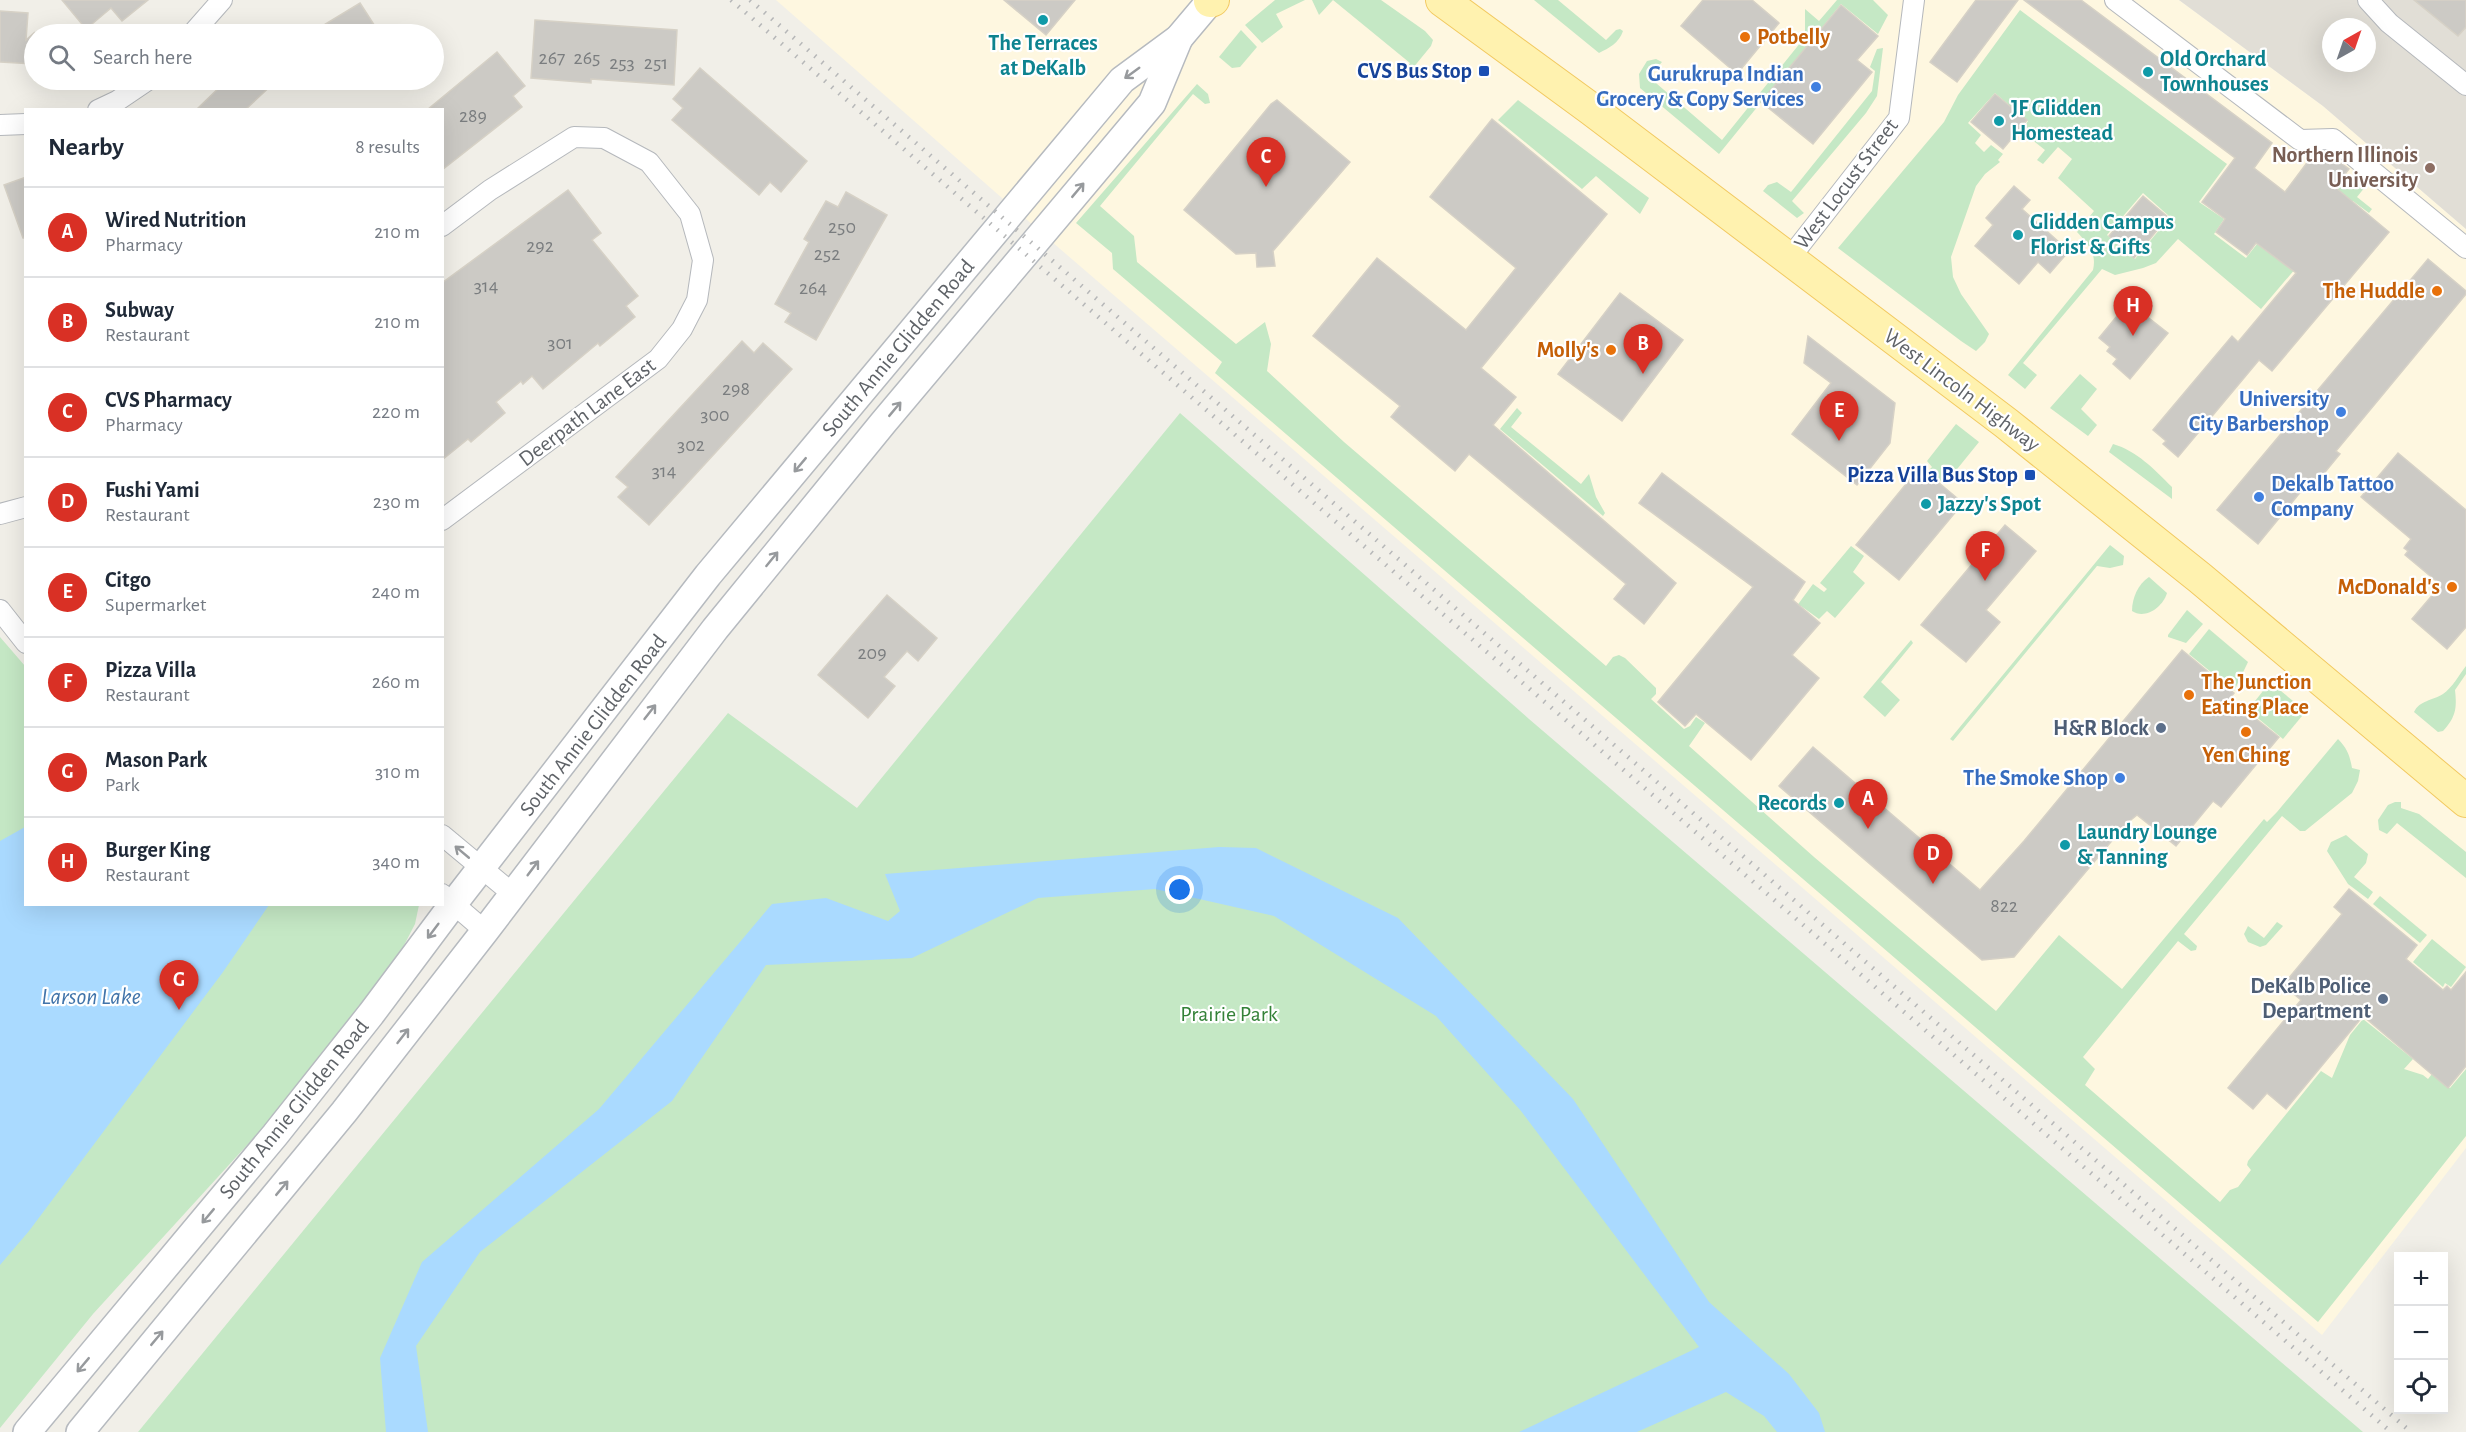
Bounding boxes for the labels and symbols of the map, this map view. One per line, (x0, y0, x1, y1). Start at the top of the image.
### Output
marker: The Terraces at DeKalb (1036, 13, 1050, 27)
north arrow (2322, 18, 2376, 72)
place label: Potbelly (1757, 26, 1830, 49)
marker: Potbelly (1738, 30, 1752, 44)
place label: The Terraces at DeKalb (988, 32, 1098, 79)
house number: 267 (539, 48, 565, 68)
house number: 265 (574, 48, 600, 68)
place label: Old Orchard Townhouses (2160, 48, 2269, 95)
house number: 253 (609, 53, 635, 73)
house number: 251 (644, 53, 668, 73)
place label: CVS Bus Stop (1357, 60, 1472, 82)
place label: Gurukrupa Indian Grocery & Copy Services (1596, 63, 1804, 111)
marker: CVS Bus Stop (1477, 64, 1491, 78)
marker: Old Orchard Townhouses (2141, 65, 2155, 79)
one-way arrow (1124, 67, 1140, 79)
marker: Gurukrupa Indian Grocery & Copy Services (1809, 80, 1823, 94)
place label: JF Glidden Homestead (2011, 97, 2113, 144)
house number: 289 (459, 106, 487, 126)
street label: West Locust Street (1790, 114, 1902, 254)
marker: JF Glidden Homestead (1992, 114, 2006, 128)
pin: C (1246, 138, 1286, 187)
place label: Northern Illinois University (2272, 144, 2418, 192)
marker: Northern Illinois University (2423, 161, 2437, 175)
one-way arrow (1072, 182, 1085, 198)
place label: Glidden Campus Florist & Gifts (2030, 211, 2174, 258)
house number: 250 (828, 217, 856, 237)
marker: Glidden Campus Florist & Gifts (2011, 228, 2025, 242)
house number: 292 (526, 236, 554, 256)
house number: 252 (814, 244, 840, 264)
street label: South Annie Glidden Road (818, 255, 978, 441)
house number: 314 (474, 276, 498, 296)
house number: 264 (799, 278, 827, 298)
place label: The Huddle (2323, 280, 2425, 302)
marker: The Huddle (2430, 284, 2444, 298)
pin: H (2114, 286, 2152, 336)
pin: B (1624, 324, 1662, 374)
street label: West Lincoln Highway (1880, 324, 2045, 456)
house number: 301 (547, 333, 573, 353)
place label: Molly's (1537, 339, 1599, 362)
marker: Molly's (1604, 343, 1618, 357)
street label: Deerpath Lane East (515, 354, 659, 470)
house number: 298 (722, 379, 750, 399)
place label: University City Barbershop (2189, 388, 2329, 436)
pin: E (1820, 392, 1858, 441)
one-way arrow (889, 401, 902, 417)
house number: 300 (700, 405, 730, 425)
marker: University City Barbershop (2334, 405, 2348, 419)
house number: 302 (677, 435, 705, 455)
one-way arrow (794, 457, 807, 473)
house number: 314 (652, 461, 676, 481)
place label: Pizza Villa Bus Stop (1847, 464, 2018, 486)
marker: Pizza Villa Bus Stop (2023, 468, 2037, 482)
place label: Dekalb Tattoo Company (2271, 473, 2394, 521)
marker: Dekalb Tattoo Company (2252, 490, 2266, 504)
place label: Jazzy's Spot (1938, 493, 2041, 516)
marker: Jazzy's Spot (1919, 497, 1933, 511)
pin: F (1966, 532, 2004, 581)
one-way arrow (765, 552, 778, 568)
place label: McDonald's (2338, 576, 2440, 598)
marker: McDonald's (2445, 580, 2459, 594)
street label: South Annie Glidden Road (516, 630, 670, 820)
house number: 209 (857, 643, 887, 663)
place label: The Junction Eating Place (2201, 671, 2312, 718)
marker: The Junction Eating Place (2182, 688, 2196, 702)
one-way arrow (644, 704, 657, 720)
place label: H&R Block (2053, 717, 2149, 739)
marker: H&R Block (2154, 721, 2168, 735)
marker: Yen Ching (2239, 725, 2253, 739)
place label: Yen Ching (2202, 744, 2291, 766)
place label: The Smoke Shop (1963, 767, 2108, 789)
marker: The Smoke Shop (2113, 771, 2127, 785)
pin: A (1848, 780, 1888, 829)
place label: Records (1757, 792, 1827, 814)
marker: Records (1832, 796, 1846, 810)
place label: Laundry Lounge & Tanning (2077, 821, 2217, 868)
pin: D (1914, 834, 1952, 884)
marker: Laundry Lounge & Tanning (2058, 838, 2072, 852)
one-way arrow (455, 845, 470, 859)
one-way arrow (527, 860, 539, 876)
your location (1165, 875, 1194, 904)
house number: 822 (1990, 896, 2018, 916)
one-way arrow (427, 923, 440, 939)
pin: G (160, 960, 198, 1010)
place label: DeKalb Police Department (2250, 975, 2372, 1022)
water label: Larson Lake (41, 985, 141, 1009)
marker: DeKalb Police Department (2376, 992, 2390, 1006)
park label: Prairie Park (1180, 1003, 1278, 1025)
street label: South Annie Glidden Road (215, 1015, 373, 1203)
one-way arrow (397, 1028, 410, 1044)
one-way arrow (275, 1181, 289, 1196)
one-way arrow (201, 1208, 215, 1223)
one-way arrow (151, 1331, 164, 1347)
one-way arrow (76, 1357, 89, 1373)

